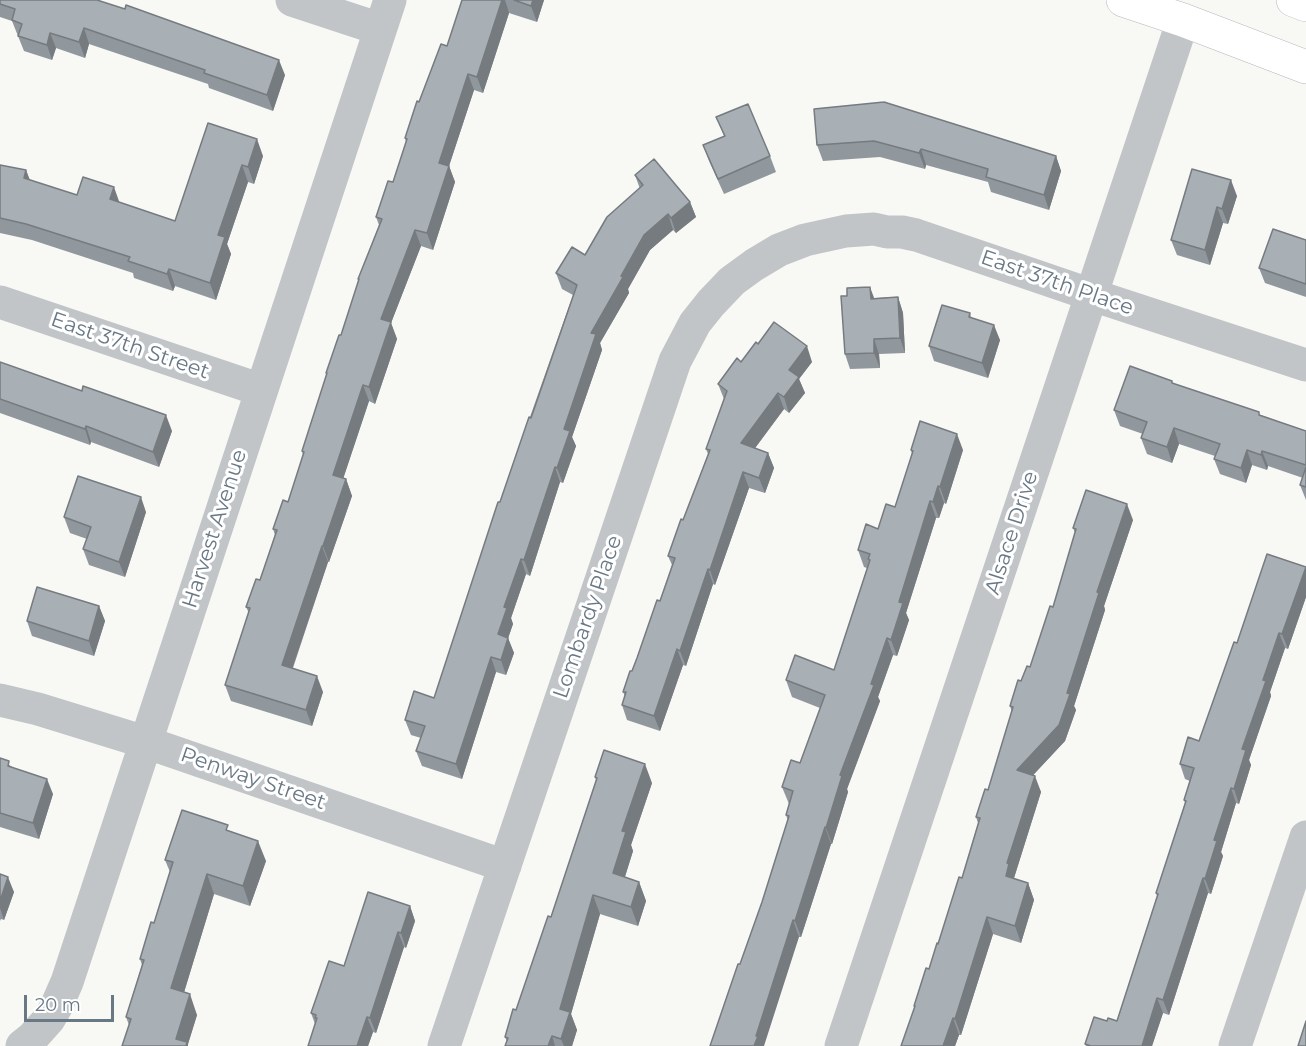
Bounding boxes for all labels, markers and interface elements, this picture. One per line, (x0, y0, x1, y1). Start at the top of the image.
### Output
street label: East 37th Place (977, 245, 1137, 321)
street label: East 37th Street (47, 307, 213, 385)
street label: Harvest Avenue (177, 446, 253, 612)
street label: Alsace Drive (980, 468, 1044, 598)
street label: Lombardy Place (548, 532, 628, 702)
street label: Penway Street (177, 742, 329, 816)
scale bar (27, 983, 117, 1021)
text: 20 m (35, 994, 81, 1016)

